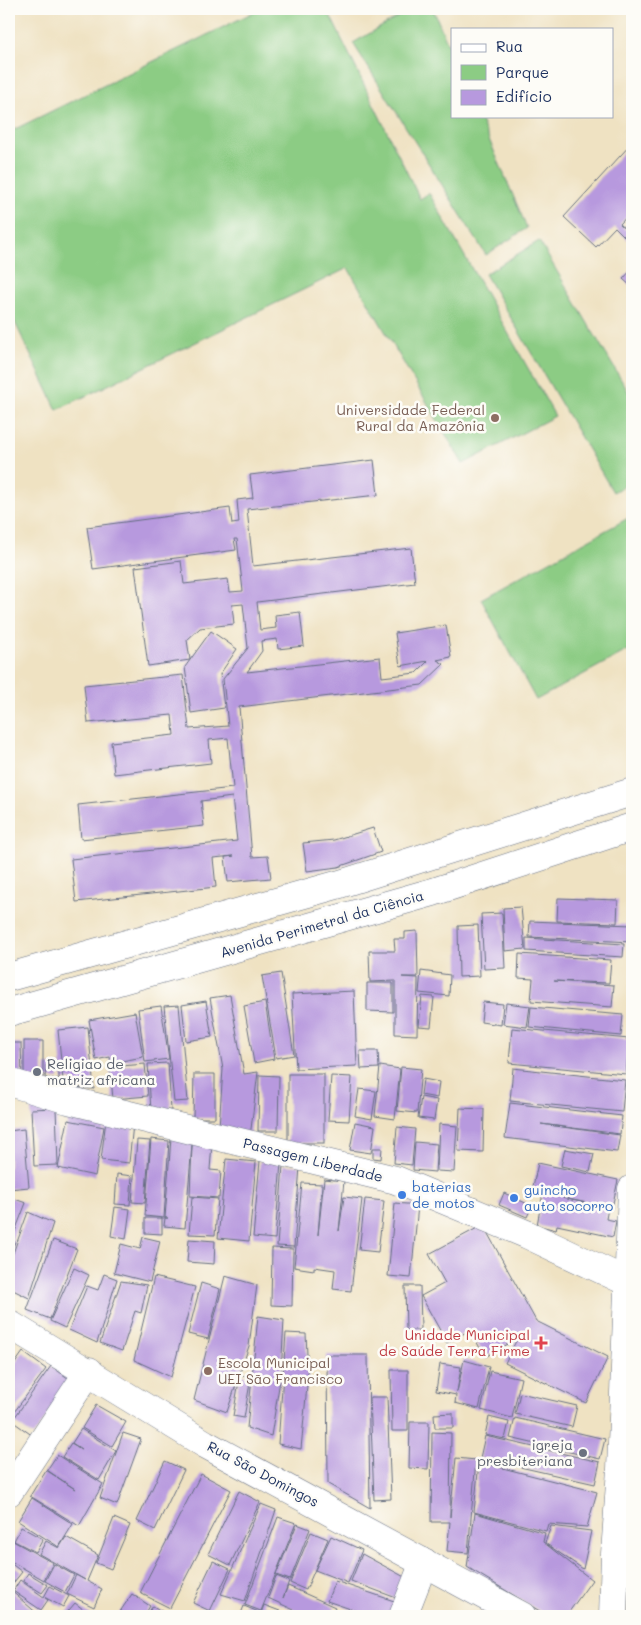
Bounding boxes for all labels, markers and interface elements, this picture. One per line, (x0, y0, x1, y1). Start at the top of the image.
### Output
legend (451, 28, 614, 118)
text: Rua (496, 36, 523, 56)
text: Parque (496, 62, 549, 82)
text: Edifício (496, 86, 552, 106)
place label: Universidade Federal Rural da Amazônia (337, 400, 485, 435)
marker: Universidade Federal Rural da Amazônia (489, 412, 501, 424)
street label: Avenida Perimetral da Ciência (218, 885, 426, 962)
place label: Religiao de matriz africana (47, 1054, 156, 1089)
marker: Religiao de matriz africana (31, 1066, 43, 1078)
street label: Passagem Liberdade (241, 1133, 385, 1186)
place label: baterias de motos (412, 1177, 475, 1212)
place label: guincho auto socorro (524, 1180, 613, 1215)
marker: baterias de motos (396, 1189, 408, 1201)
marker: guincho auto socorro (508, 1192, 520, 1204)
place label: Unidade Municipal de Saúde Terra Firme (379, 1325, 530, 1360)
marker: Unidade Municipal de Saúde Terra Firme (534, 1336, 548, 1350)
place label: Escola Municipal UEI São Francisco (218, 1353, 343, 1388)
marker: Escola Municipal UEI São Francisco (202, 1365, 214, 1377)
place label: igreja presbiteriana (477, 1435, 573, 1470)
street label: Rua São Domingos (204, 1436, 322, 1511)
marker: igreja presbiteriana (577, 1447, 589, 1459)

